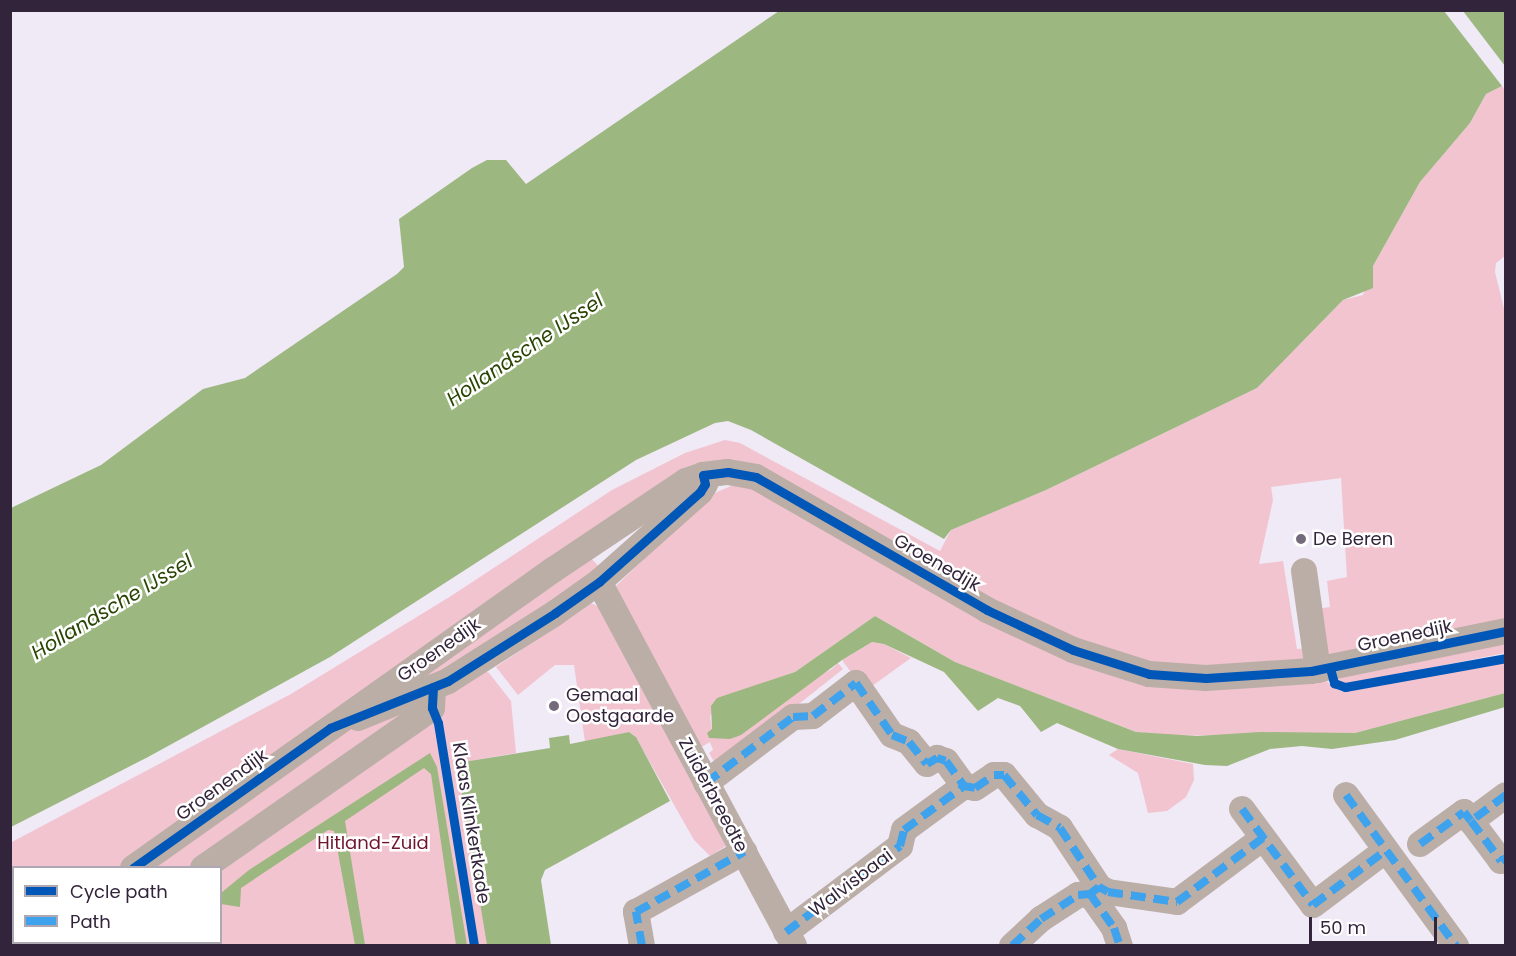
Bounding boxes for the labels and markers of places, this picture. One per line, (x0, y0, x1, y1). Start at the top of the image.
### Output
place label: De Beren (1313, 528, 1393, 550)
marker: De Beren (1294, 532, 1308, 546)
place label: Gemaal Oostgaarde (566, 685, 674, 728)
marker: Gemaal Oostgaarde (547, 699, 561, 713)

